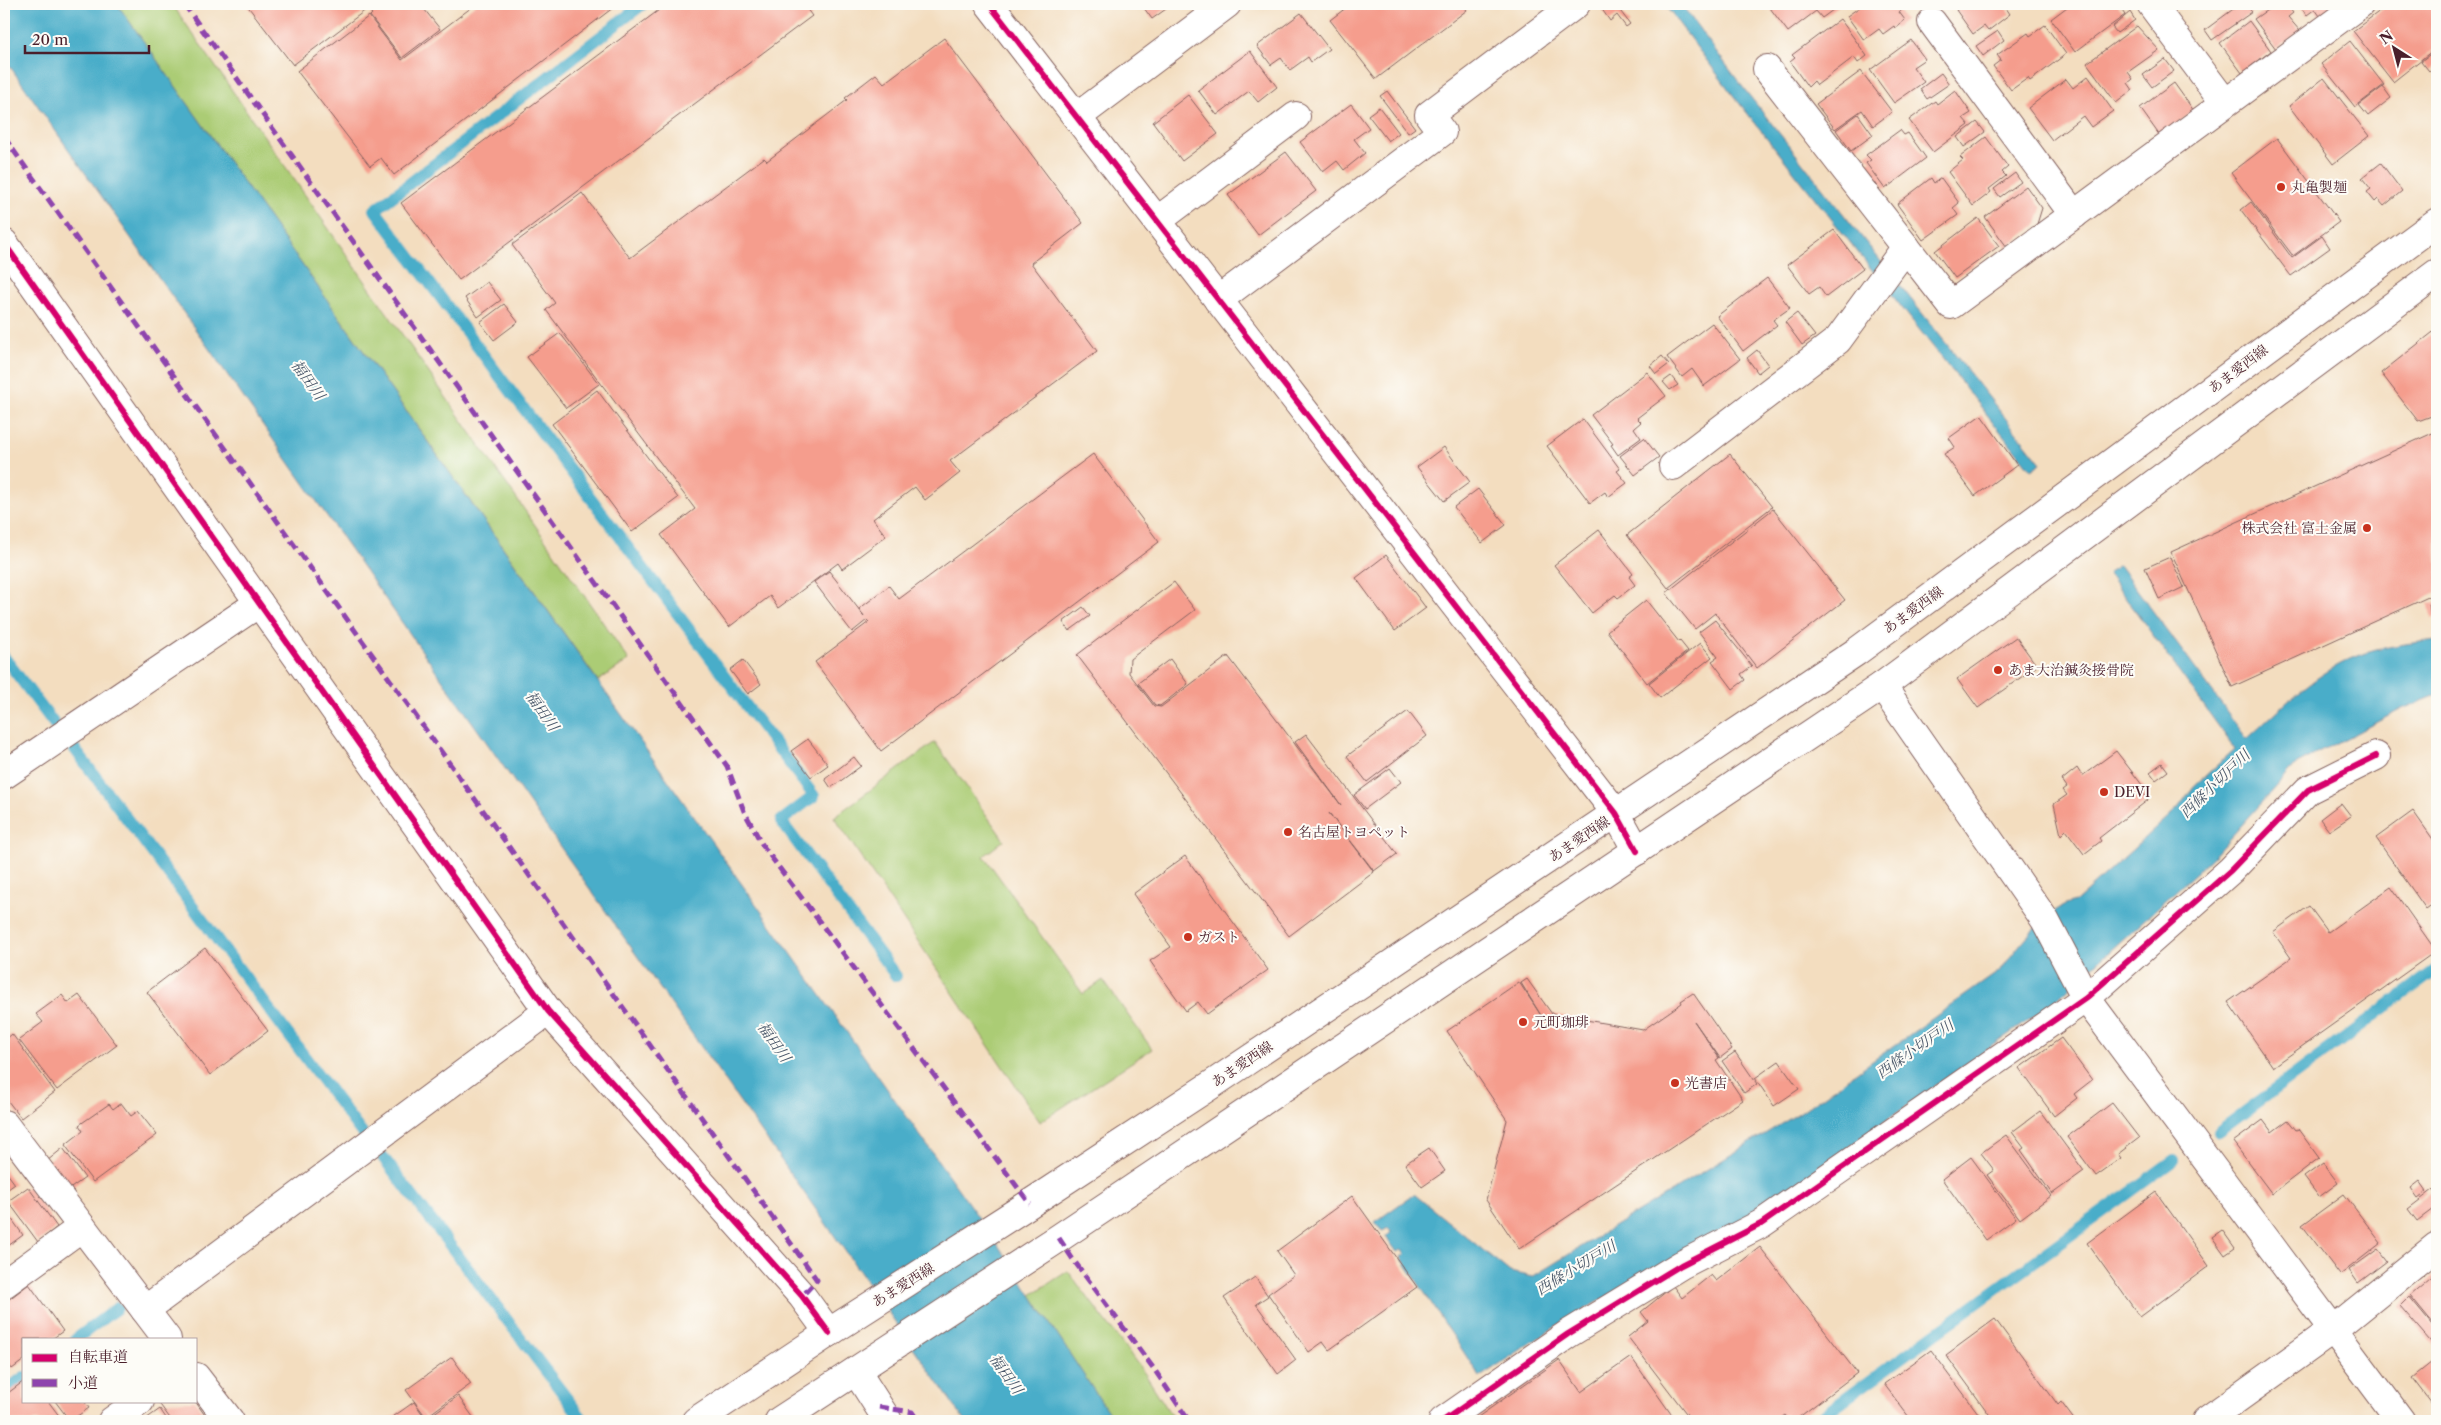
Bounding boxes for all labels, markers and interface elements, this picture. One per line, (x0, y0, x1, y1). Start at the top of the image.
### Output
scale bar (25, 22, 149, 54)
north arrow (2368, 22, 2418, 72)
text: N (2376, 27, 2397, 48)
text: 20 m (32, 30, 68, 49)
place label: 丸亀製麺 (2291, 178, 2347, 196)
marker: 丸亀製麺 (2275, 181, 2287, 193)
street label: あま愛西線 (2205, 341, 2271, 397)
water label: 福田川 (287, 356, 330, 405)
place label: 株式会社 富士金属 (2241, 519, 2357, 537)
marker: 株式会社 富士金属 (2361, 522, 2373, 534)
street label: あま愛西線 (1879, 582, 1947, 638)
place label: あま大治鍼灸接骨院 (2008, 661, 2134, 679)
marker: あま大治鍼灸接骨院 (1992, 664, 2004, 676)
water label: 福田川 (522, 687, 564, 736)
water label: 西條小切戸川 (2176, 744, 2255, 822)
place label: DEVI (2114, 783, 2150, 801)
marker: DEVI (2098, 786, 2110, 798)
street label: あま愛西線 (1545, 812, 1613, 866)
place label: 名古屋トヨペット (1298, 823, 1410, 841)
marker: 名古屋トヨペット (1282, 826, 1294, 838)
place label: ガスト (1198, 928, 1240, 946)
marker: ガスト (1182, 931, 1194, 943)
place label: 元町珈琲 (1533, 1013, 1589, 1031)
water label: 西條小切戸川 (1872, 1014, 1959, 1082)
marker: 元町珈琲 (1517, 1016, 1529, 1028)
water label: 福田川 (754, 1018, 796, 1067)
street label: あま愛西線 (1208, 1037, 1276, 1091)
place label: 光書店 (1685, 1074, 1727, 1092)
marker: 光書店 (1669, 1077, 1681, 1089)
water label: 西條小切戸川 (1532, 1235, 1621, 1299)
street label: あま愛西線 (869, 1259, 937, 1311)
legend (22, 1338, 198, 1402)
text: 自転車道 (68, 1347, 128, 1366)
water label: 福田川 (986, 1350, 1028, 1399)
text: 小道 (68, 1373, 98, 1392)

